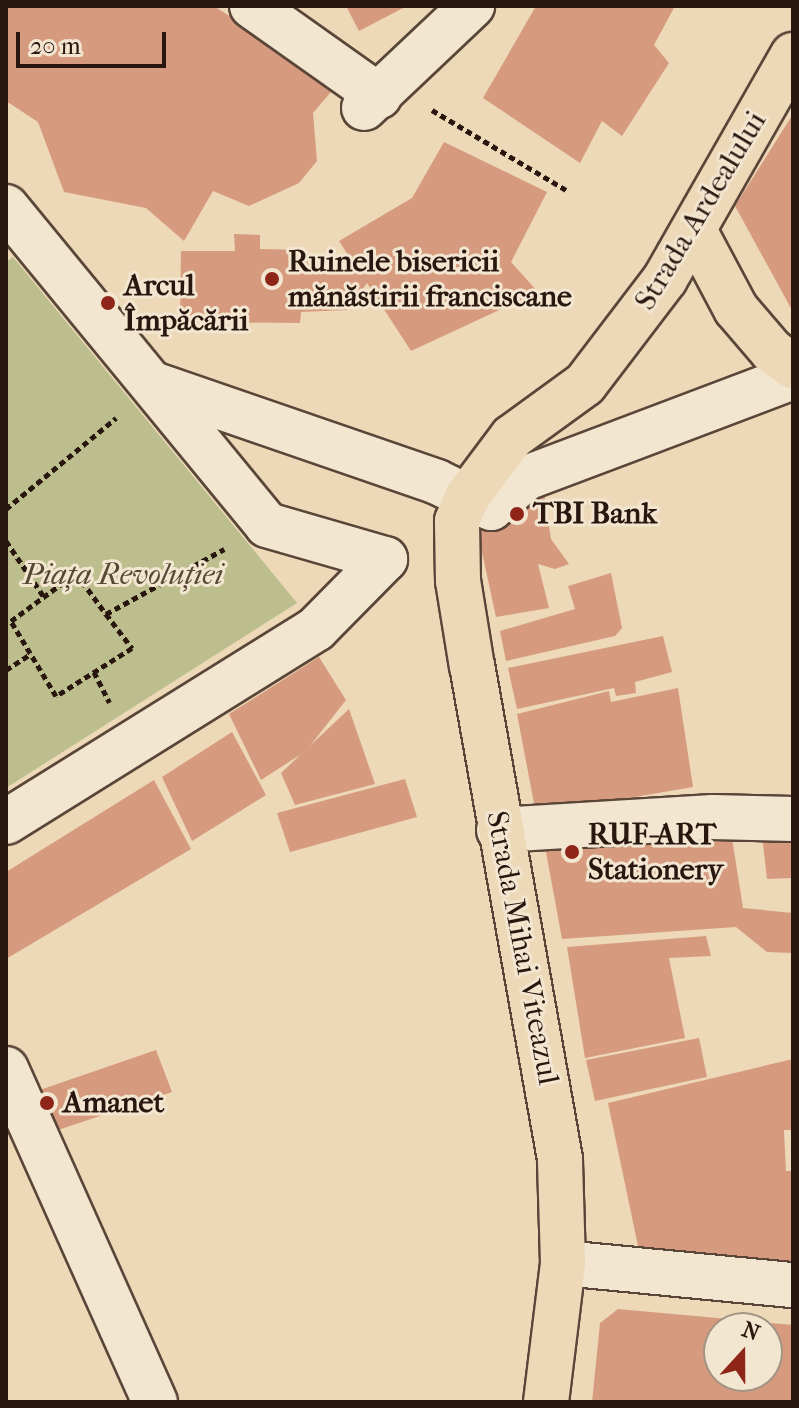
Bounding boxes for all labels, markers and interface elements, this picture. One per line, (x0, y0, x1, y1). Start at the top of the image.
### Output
scale bar (20, 16, 170, 66)
text: 20 m (30, 32, 81, 60)
street label: Strada Ardealului (628, 105, 774, 317)
place label: Ruinele bisericii mănăstirii franciscane (288, 244, 572, 314)
place label: Arcul Împăcării (124, 268, 248, 338)
marker: Ruinele bisericii mănăstirii franciscane (263, 270, 281, 288)
marker: Arcul Împăcării (99, 294, 117, 312)
place label: TBI Bank (533, 496, 657, 532)
marker: TBI Bank (508, 505, 526, 523)
park label: Piața Revoluției (23, 557, 223, 593)
street label: Strada Mihai Viteazul (478, 808, 566, 1088)
place label: RUF-ART Stationery (588, 817, 723, 888)
marker: RUF-ART Stationery (563, 843, 581, 861)
place label: Amanet (63, 1085, 164, 1121)
marker: Amanet (38, 1094, 56, 1112)
north arrow (703, 1312, 783, 1392)
text: N (738, 1316, 763, 1347)

